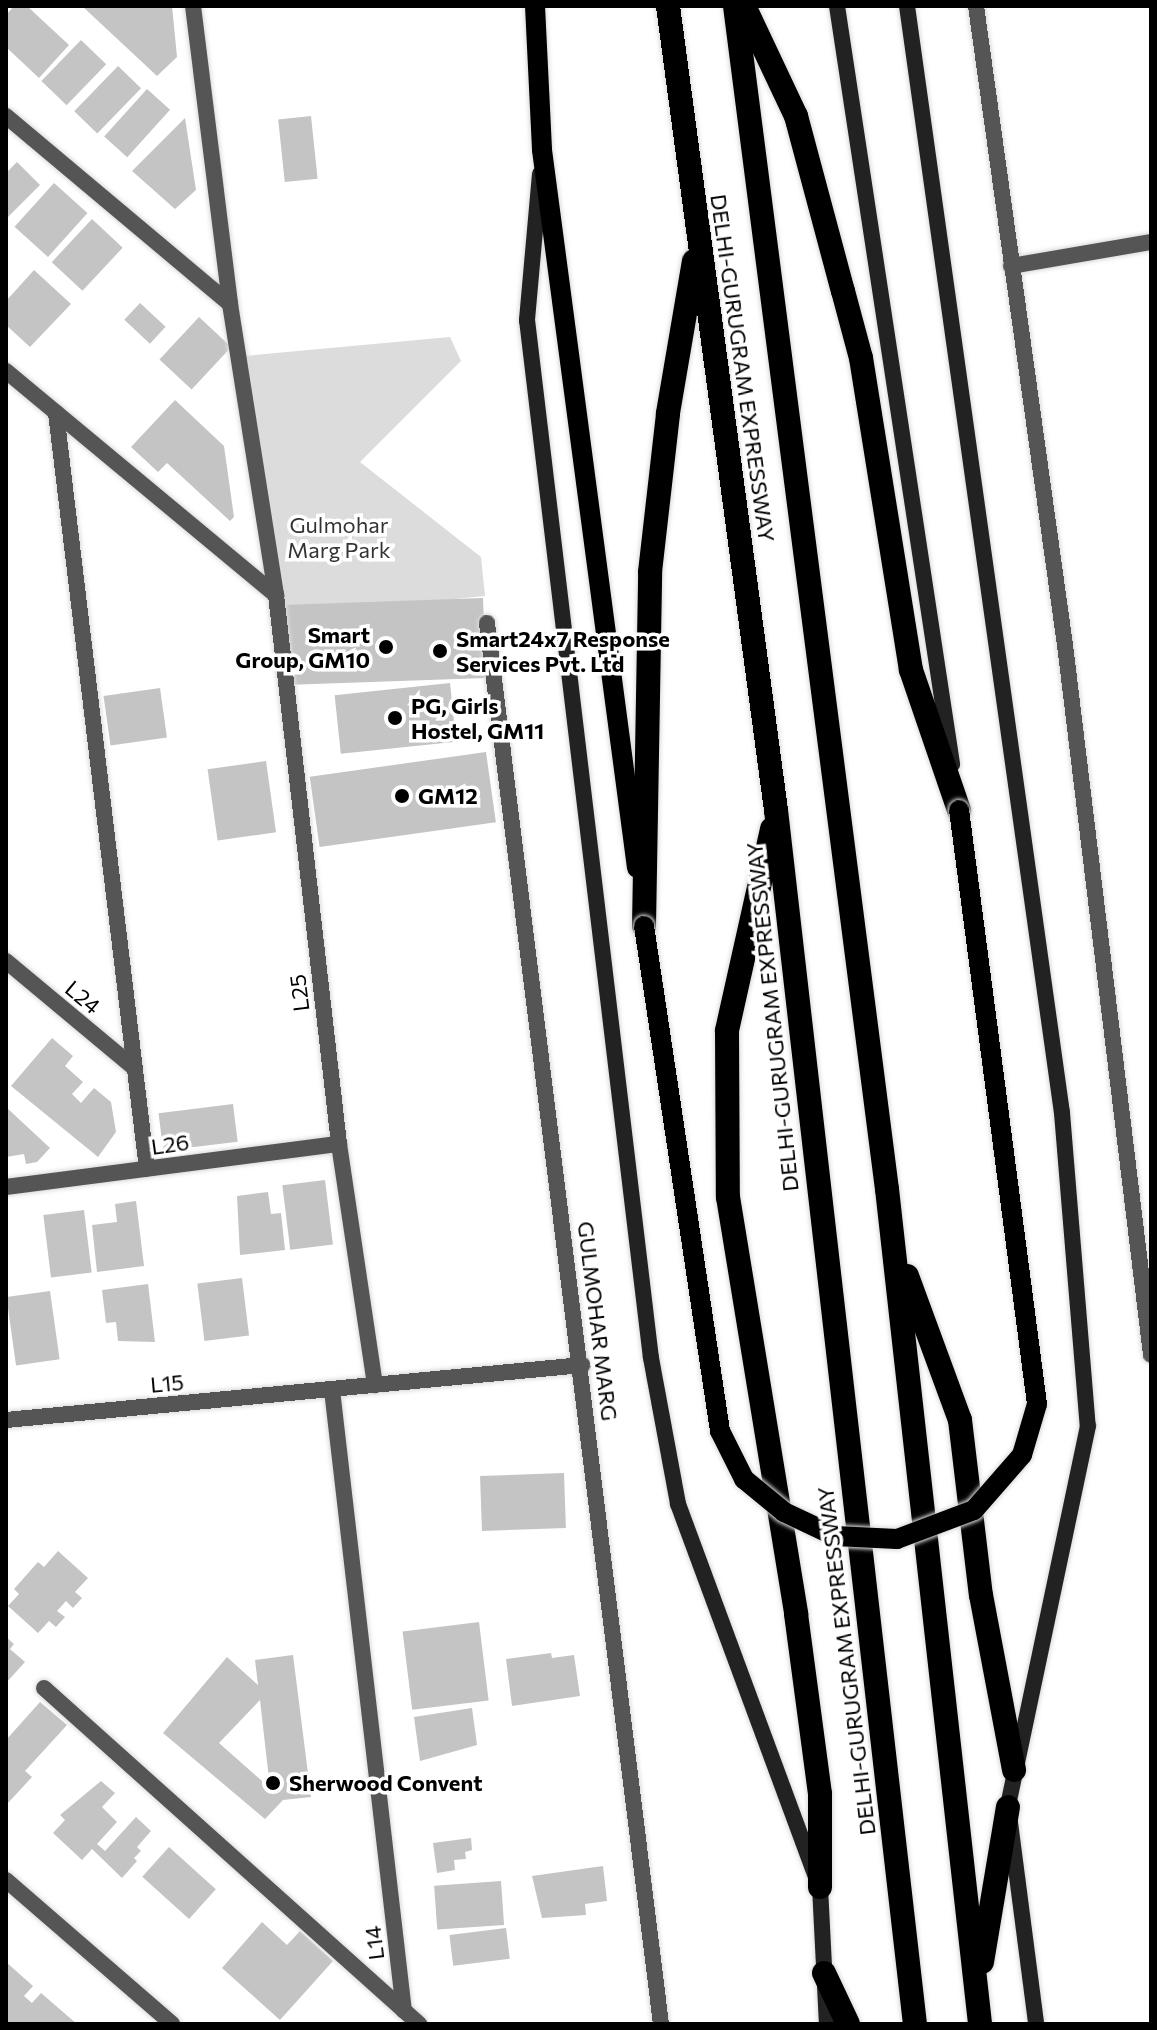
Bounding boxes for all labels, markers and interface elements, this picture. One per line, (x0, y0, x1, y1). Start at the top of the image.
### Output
street label: DELHI-GURUGRAM EXPRESSWAY (705, 192, 781, 544)
park label: Gulmohar Marg Park (287, 511, 391, 562)
place label: Smart Group, GM10 (235, 621, 370, 672)
place label: Smart24x7 Response Services Pvt. Ltd (456, 625, 670, 676)
marker: Smart Group, GM10 (377, 638, 395, 656)
marker: Smart24x7 Response Services Pvt. Ltd (431, 642, 449, 660)
place label: PG, Girls Hostel, GM11 (411, 692, 544, 744)
marker: PG, Girls Hostel, GM11 (386, 709, 404, 727)
place label: GM12 (418, 783, 478, 809)
marker: GM12 (393, 787, 411, 805)
street label: DELHI-GURUGRAM EXPRESSWAY (741, 841, 803, 1193)
street label: L25 (284, 973, 314, 1013)
street label: L24 (60, 975, 106, 1019)
street label: L26 (149, 1128, 191, 1160)
street label: GULMOHAR MARG (573, 1220, 623, 1422)
street label: L15 (149, 1368, 185, 1398)
street label: DELHI-GURUGRAM EXPRESSWAY (812, 1485, 880, 1837)
place label: Sherwood Convent (289, 1770, 482, 1796)
marker: Sherwood Convent (264, 1774, 282, 1792)
street label: L14 (359, 1924, 389, 1962)

